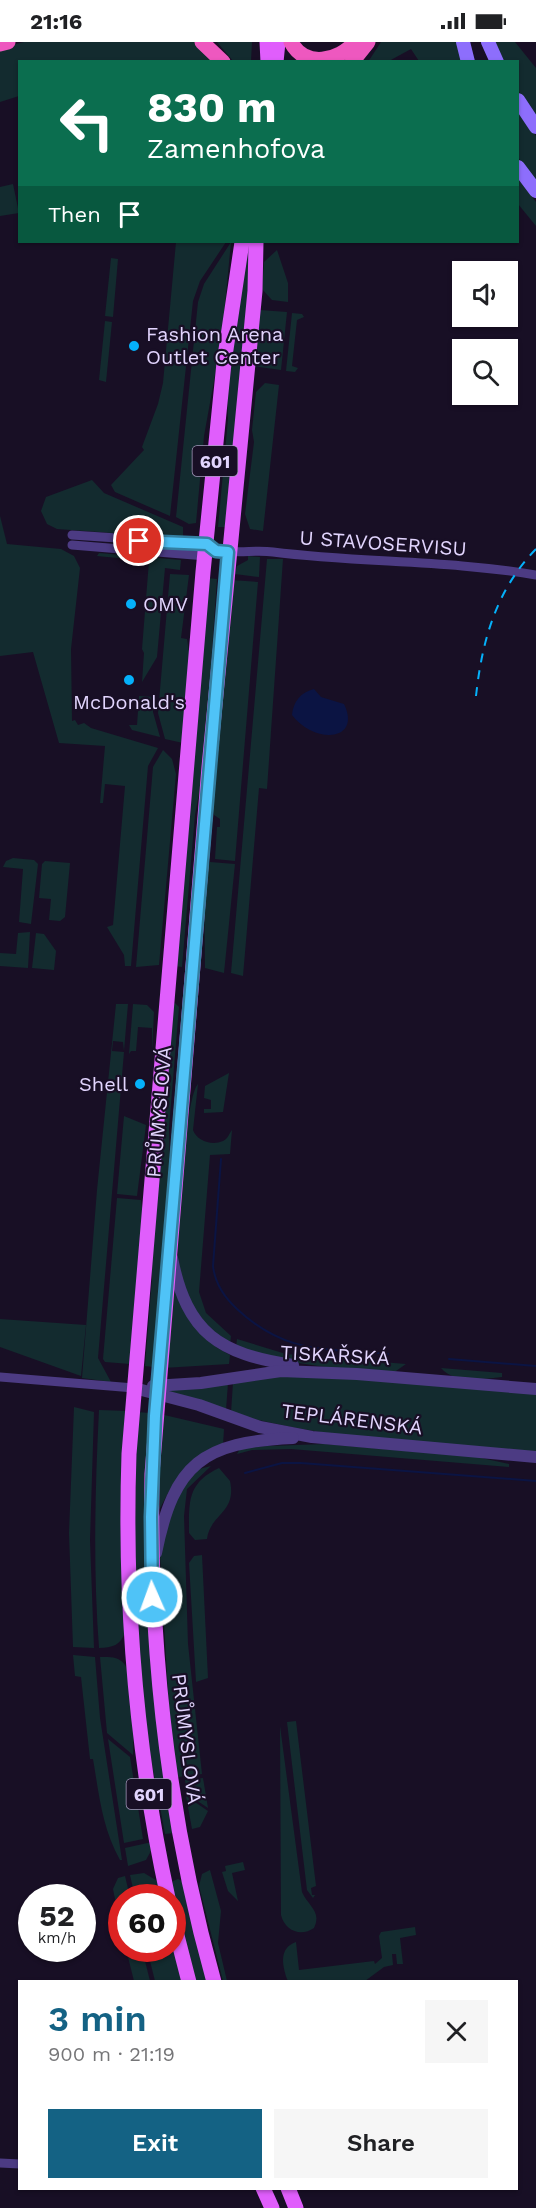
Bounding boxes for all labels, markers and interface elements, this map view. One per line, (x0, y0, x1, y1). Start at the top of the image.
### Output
text: 21:16 (30, 9, 82, 34)
text: 830 m (147, 83, 277, 132)
icon: left (48, 84, 126, 162)
text: Zamenhofova (147, 133, 325, 165)
icon: arrive (113, 198, 146, 231)
text: Then (48, 202, 101, 227)
map controls (452, 261, 518, 405)
button: sound (452, 261, 518, 327)
place label: Fashion Arena Outlet Center (146, 322, 283, 369)
marker: Fashion Arena Outlet Center (127, 339, 141, 353)
button: search (452, 339, 518, 405)
road number: 601 (192, 446, 238, 476)
pin (113, 515, 164, 566)
icon: arrive (122, 524, 155, 557)
street label: U STAVOSERVISU (299, 525, 467, 561)
place label: OMV (143, 592, 188, 616)
marker: OMV (124, 597, 138, 611)
marker: McDonald's (122, 673, 136, 687)
place label: McDonald's (73, 690, 185, 714)
street label: PRŮMYSLOVÁ (141, 1045, 177, 1179)
place label: Shell (79, 1072, 128, 1096)
marker: Shell (133, 1077, 147, 1091)
street label: TISKAŘSKÁ (280, 1340, 390, 1370)
street label: TEPLÁRENSKÁ (280, 1398, 424, 1440)
position arrow (120, 1565, 184, 1629)
street label: PRŮMYSLOVÁ (167, 1672, 207, 1806)
road number: 601 (126, 1779, 172, 1809)
speed limit sign: 60 (108, 1884, 186, 1962)
text: 52 (39, 1898, 75, 1933)
text: km/h (38, 1929, 76, 1947)
text: 3 min (48, 1998, 147, 2040)
button: close (425, 2000, 488, 2063)
text: 900 m · 21:19 (48, 2042, 175, 2066)
button: Exit (48, 2109, 262, 2178)
button: Share (274, 2109, 488, 2178)

